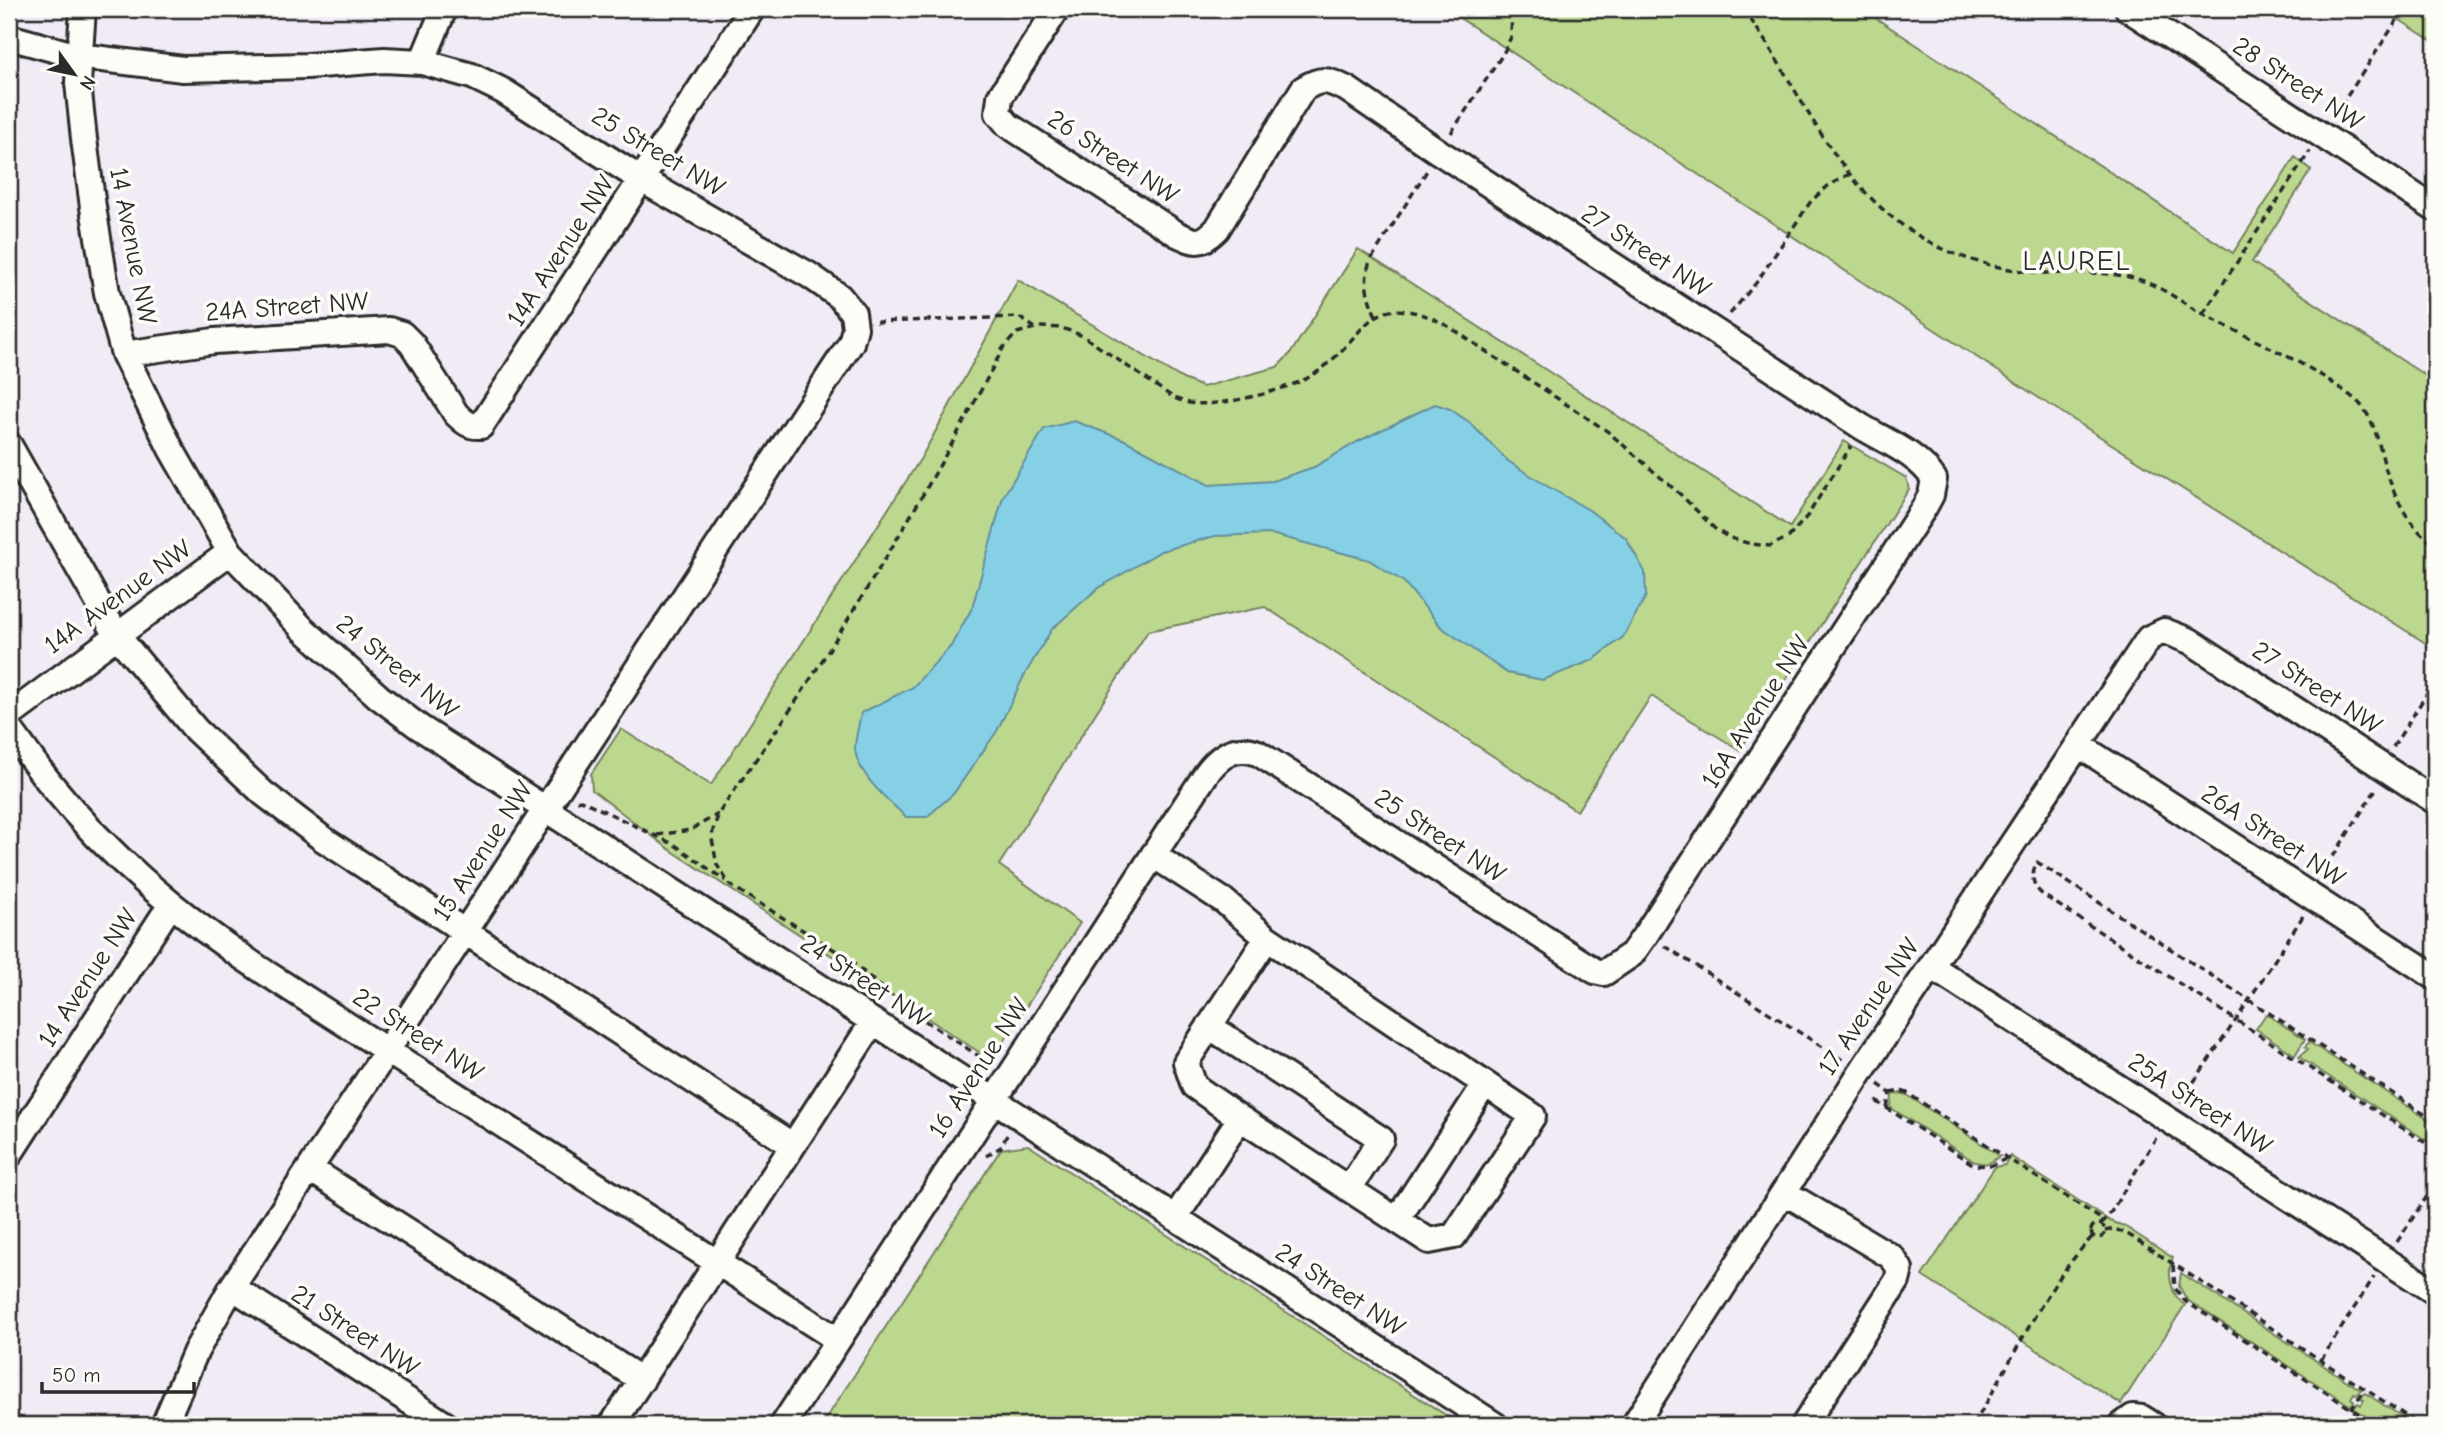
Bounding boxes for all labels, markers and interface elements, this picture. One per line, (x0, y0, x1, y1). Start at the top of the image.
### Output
street label: 28 Street NW (2227, 31, 2369, 137)
north arrow (38, 38, 108, 108)
text: N (75, 72, 100, 94)
street label: 25 Street NW (586, 101, 730, 204)
street label: 26 Street NW (1042, 104, 1184, 211)
street label: 14 Avenue NW (103, 165, 163, 327)
street label: 14A Avenue NW (501, 169, 621, 332)
street label: 27 Street NW (1576, 198, 1717, 304)
district label: LAUREL (2022, 245, 2132, 277)
street label: 24A Street NW (205, 286, 370, 328)
street label: 14A Avenue NW (39, 533, 198, 660)
street label: 24 Street NW (330, 609, 464, 726)
street label: 16A Avenue NW (1696, 630, 1817, 794)
street label: 27 Street NW (2247, 635, 2388, 741)
street label: 15 Avenue NW (427, 775, 540, 927)
street label: 26A Street NW (2196, 779, 2351, 894)
street label: 25 Street NW (1369, 783, 1511, 890)
street label: 14 Avenue NW (32, 903, 144, 1053)
street label: 24 Street NW (795, 928, 936, 1034)
street label: 17 Avenue NW (1812, 932, 1926, 1081)
street label: 22 Street NW (347, 982, 489, 1088)
street label: 16 Avenue NW (923, 992, 1036, 1144)
street label: 25A Street NW (2123, 1047, 2278, 1162)
street label: 24 Street NW (1270, 1237, 1411, 1343)
street label: 21 Street NW (286, 1279, 425, 1384)
scale bar (42, 1350, 194, 1394)
text: 50 m (52, 1363, 101, 1387)

